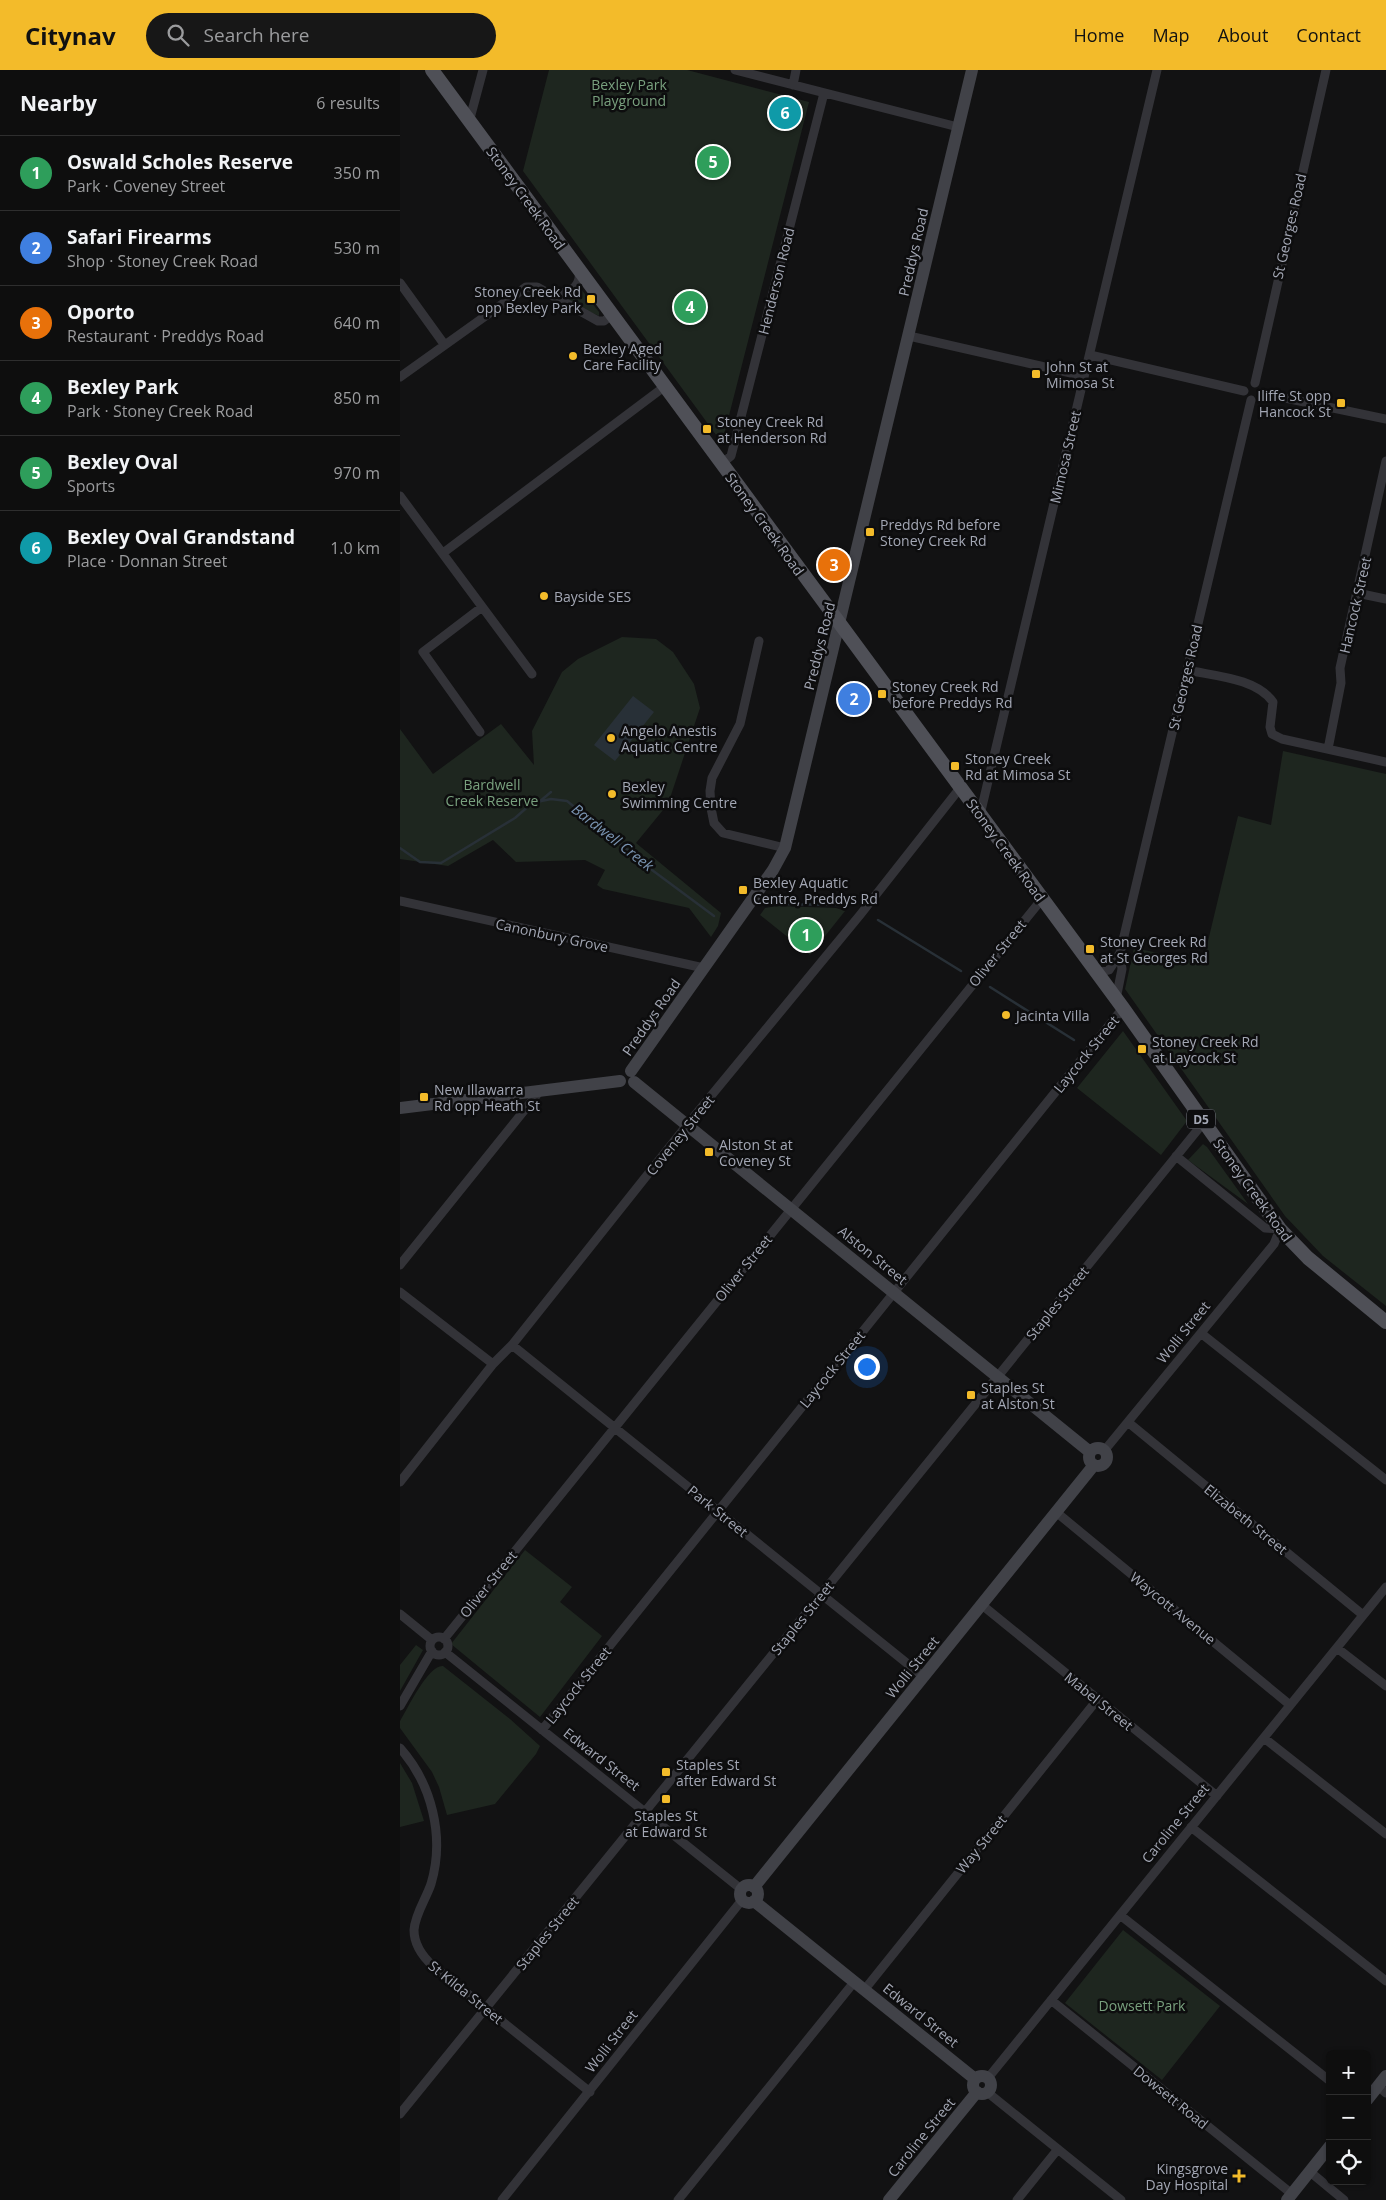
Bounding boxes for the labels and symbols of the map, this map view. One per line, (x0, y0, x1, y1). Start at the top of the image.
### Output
park label: Bexley Park Playground (591, 75, 667, 110)
pin: 6 (769, 94, 801, 132)
street label: Stoney Creek Road (482, 143, 570, 253)
pin: 5 (697, 143, 729, 181)
street label: St Georges Road (1268, 171, 1310, 281)
street label: Preddys Road (894, 206, 932, 298)
street label: Henderson Road (754, 226, 798, 336)
place label: Stoney Creek Rd opp Bexley Park (474, 282, 582, 317)
pin: 4 (674, 288, 706, 326)
marker: Stoney Creek Rd opp Bexley Park (585, 293, 597, 305)
place label: Bexley Aged Care Facility (583, 339, 662, 374)
marker: Bexley Aged Care Facility (567, 350, 579, 362)
place label: John St at Mimosa St (1044, 357, 1114, 392)
marker: John St at Mimosa St (1030, 368, 1042, 380)
place label: Iliffe St opp Hancock St (1257, 386, 1331, 421)
marker: Iliffe St opp Hancock St (1335, 397, 1347, 409)
street label: Mimosa Street (1045, 409, 1085, 505)
place label: Stoney Creek Rd at Henderson Rd (717, 412, 827, 447)
marker: Stoney Creek Rd at Henderson Rd (701, 423, 713, 435)
street label: Stoney Creek Road (721, 469, 809, 579)
place label: Preddys Rd before Stoney Creek Rd (880, 515, 1001, 550)
marker: Preddys Rd before Stoney Creek Rd (864, 526, 876, 538)
pin: 3 (818, 546, 850, 584)
street label: Hancock Street (1335, 555, 1375, 655)
place label: Bayside SES (554, 587, 631, 606)
marker: Bayside SES (538, 590, 550, 602)
street label: Preddys Road (799, 600, 839, 692)
street label: St Georges Road (1164, 622, 1206, 732)
place label: Stoney Creek Rd before Preddys Rd (892, 677, 1012, 712)
pin: 2 (838, 680, 870, 718)
marker: Stoney Creek Rd before Preddys Rd (876, 688, 888, 700)
place label: Angelo Anestis Aquatic Centre (621, 721, 718, 756)
marker: Angelo Anestis Aquatic Centre (605, 732, 617, 744)
place label: Stoney Creek Rd at Mimosa St (965, 749, 1071, 784)
marker: Stoney Creek Rd at Mimosa St (949, 760, 961, 772)
park label: Bardwell Creek Reserve (446, 775, 539, 810)
place label: Bexley Swimming Centre (622, 777, 737, 812)
marker: Bexley Swimming Centre (606, 788, 618, 800)
street label: Stoney Creek Road (962, 795, 1050, 905)
water label: Bardwell Creek (568, 799, 659, 876)
place label: Bexley Aquatic Centre, Preddys Rd (753, 873, 878, 908)
marker: Bexley Aquatic Centre, Preddys Rd (737, 884, 749, 896)
street label: Canonbury Grove (494, 914, 610, 956)
street label: Oliver Street (964, 915, 1030, 991)
pin: 1 (790, 916, 822, 954)
place label: Stoney Creek Rd at St Georges Rd (1100, 932, 1208, 967)
marker: Stoney Creek Rd at St Georges Rd (1084, 943, 1096, 955)
street label: Preddys Road (617, 975, 685, 1059)
place label: Jacinta Villa (1014, 1006, 1090, 1025)
marker: Jacinta Villa (1000, 1009, 1012, 1021)
street label: Laycock Street (1049, 1011, 1123, 1097)
place label: Stoney Creek Rd at Laycock St (1152, 1032, 1259, 1067)
marker: Stoney Creek Rd at Laycock St (1136, 1043, 1148, 1055)
place label: New Illawarra Rd opp Heath St (434, 1080, 540, 1115)
marker: New Illawarra Rd opp Heath St (418, 1091, 430, 1103)
street label: Coveney Street (642, 1091, 718, 1179)
road number: D5 (1187, 1110, 1215, 1128)
place label: Alston St at Coveney St (719, 1135, 793, 1170)
street label: Stoney Creek Road (1209, 1135, 1297, 1245)
marker: Alston St at Coveney St (703, 1146, 715, 1158)
street label: Alston Street (834, 1221, 912, 1289)
street label: Oliver Street (710, 1230, 776, 1306)
street label: Staples Street (1021, 1262, 1093, 1344)
street label: Wolli Street (1152, 1297, 1214, 1367)
street label: Laycock Street (795, 1326, 869, 1412)
your location (854, 1354, 880, 1380)
place label: Staples St at Alston St (981, 1378, 1055, 1413)
marker: Staples St at Alston St (965, 1389, 977, 1401)
street label: Elizabeth Street (1200, 1480, 1292, 1558)
street label: Park Street (684, 1481, 752, 1541)
street label: Oliver Street (455, 1546, 521, 1622)
street label: Waycott Avenue (1126, 1568, 1220, 1649)
street label: Staples Street (766, 1577, 838, 1659)
street label: Wolli Street (881, 1632, 943, 1702)
street label: Laycock Street (541, 1642, 615, 1728)
street label: Mabel Street (1061, 1667, 1137, 1735)
street label: Edward Street (560, 1723, 644, 1795)
place label: Staples St after Edward St (676, 1755, 776, 1790)
marker: Staples St after Edward St (660, 1766, 672, 1778)
street label: Caroline Street (1137, 1779, 1213, 1867)
marker: Staples St at Edward St (660, 1793, 672, 1805)
place label: Staples St at Edward St (625, 1806, 707, 1841)
street label: Way Street (951, 1811, 1011, 1877)
street label: Staples Street (511, 1892, 583, 1974)
street label: St Kilda Street (425, 1956, 507, 2028)
street label: Edward Street (879, 1979, 963, 2051)
park label: Dowsett Park (1099, 1996, 1186, 2015)
street label: Wolli Street (581, 2006, 641, 2076)
street label: Dowsett Road (1130, 2061, 1212, 2133)
street label: Caroline Street (883, 2093, 959, 2181)
place label: Kingsgrove Day Hospital (1146, 2159, 1228, 2194)
marker: Kingsgrove Day Hospital (1232, 2169, 1246, 2183)

